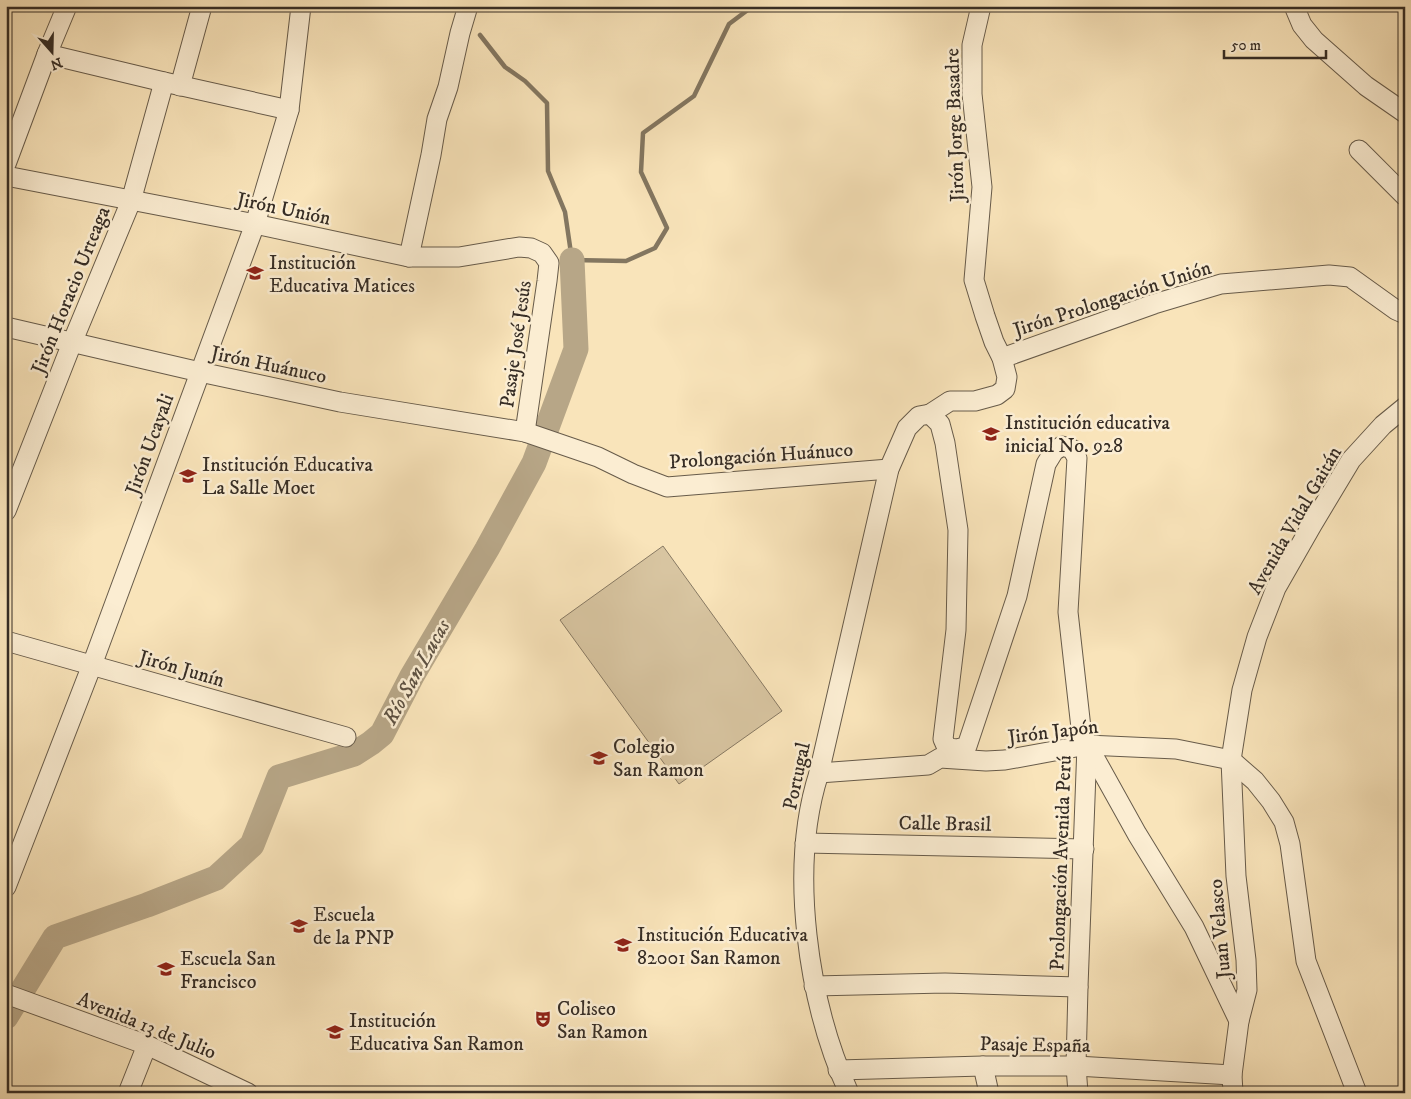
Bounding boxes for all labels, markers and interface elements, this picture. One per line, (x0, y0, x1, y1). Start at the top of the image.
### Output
north arrow (28, 28, 78, 78)
scale bar (1224, 28, 1326, 60)
text: 50 m (1231, 36, 1261, 55)
street label: Jirón Jorge Basadre (940, 48, 971, 204)
text: N (47, 53, 65, 74)
street label: Jirón Unión (232, 187, 333, 232)
street label: Jirón Horacio Urteaga (26, 203, 117, 380)
place label: Institución Educativa Matices (269, 251, 415, 299)
street label: Jirón Prolongación Unión (1008, 255, 1215, 344)
school or university icon: Institución Educativa Matices (245, 263, 265, 283)
street label: Pasaje José Jesús (495, 279, 538, 409)
street label: Jirón Huánuco (207, 341, 329, 390)
street label: Jirón Ucayali (120, 391, 180, 500)
place label: Institución educativa inicial No. 928 (1005, 411, 1171, 459)
school or university icon: Institución educativa inicial No. 928 (981, 424, 1001, 444)
street label: Prolongación Huánuco (668, 438, 854, 475)
street label: Avenida Vidal Gaitán (1243, 442, 1348, 599)
place label: Institución Educativa La Salle Moet (202, 453, 373, 501)
school or university icon: Institución Educativa La Salle Moet (178, 466, 198, 486)
water label: Río San Lucas (377, 615, 457, 730)
street label: Jirón Junín (134, 645, 228, 694)
street label: Jirón Japón (1005, 714, 1100, 751)
place label: Colegio San Ramon (613, 735, 704, 783)
street label: Portugal (778, 740, 817, 812)
school or university icon: Colegio San Ramon (589, 748, 609, 768)
street label: Prolongación Avenida Perú (1045, 755, 1078, 971)
street label: Calle Brasil (898, 811, 992, 838)
street label: Juan Velasco (1204, 878, 1237, 982)
place label: Escuela de la PNP (313, 903, 394, 951)
school or university icon: Escuela de la PNP (289, 916, 309, 936)
place label: Institución Educativa 82001 San Ramon (637, 923, 808, 971)
school or university icon: Institución Educativa 82001 San Ramon (613, 935, 633, 955)
place label: Escuela San Francisco (180, 947, 276, 995)
school or university icon: Escuela San Francisco (156, 959, 176, 979)
street label: Avenida 13 de Julio (73, 987, 220, 1066)
place label: Coliseo San Ramon (557, 997, 648, 1045)
place label: Institución Educativa San Ramon (349, 1009, 524, 1057)
theatre icon: Coliseo San Ramon (533, 1009, 553, 1029)
school or university icon: Institución Educativa San Ramon (325, 1022, 345, 1042)
street label: Pasaje España (979, 1032, 1091, 1059)

